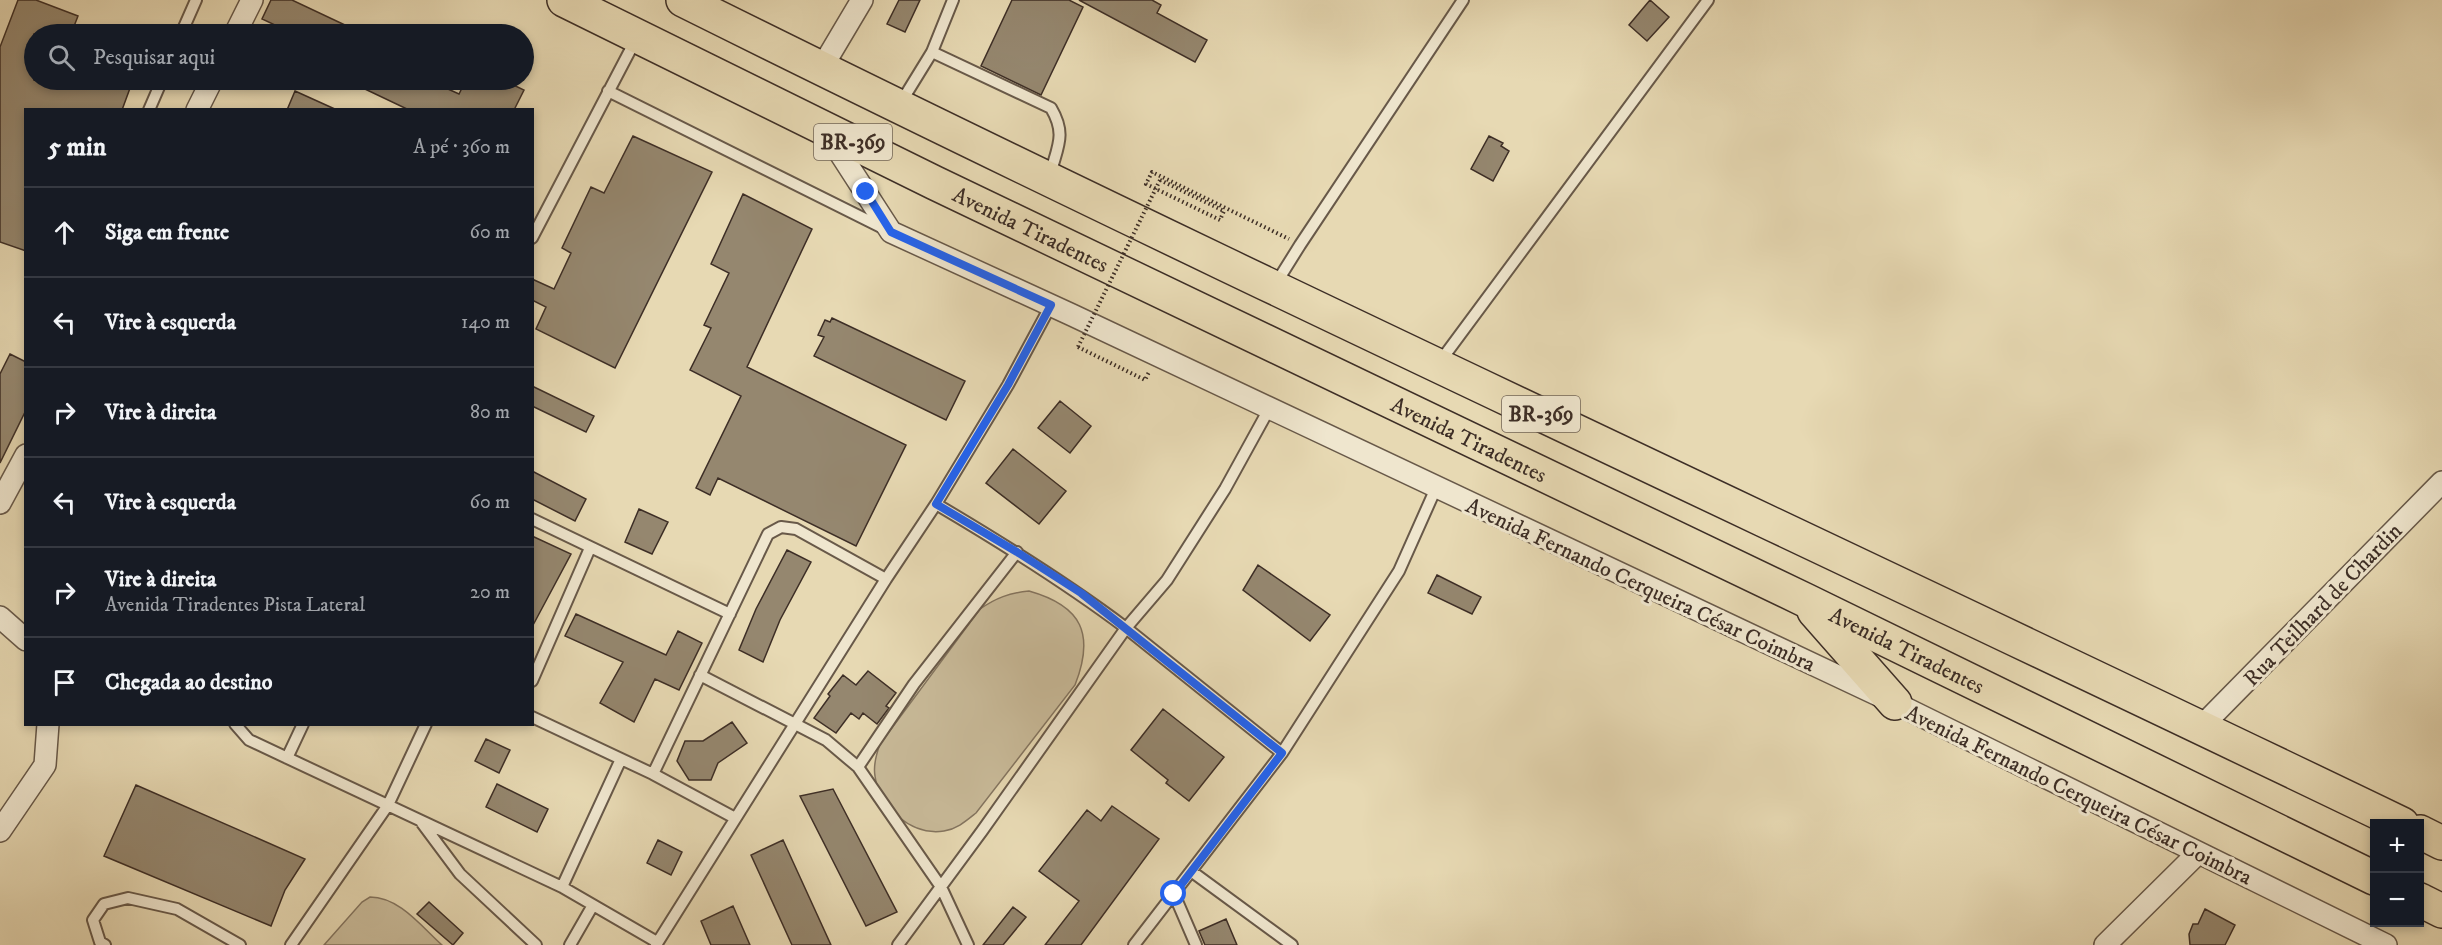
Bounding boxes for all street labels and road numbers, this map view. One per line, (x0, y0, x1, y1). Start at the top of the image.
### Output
road number: BR-369 (814, 124, 892, 160)
street label: Avenida Tiradentes (948, 182, 1112, 279)
street label: Avenida Tiradentes (1386, 392, 1551, 489)
road number: BR-369 (1502, 396, 1580, 432)
street label: Avenida Fernando Cerqueira César Coimbra (1461, 492, 1820, 679)
street label: Rua Teilhard de Chardin (2238, 517, 2408, 692)
street label: Avenida Tiradentes (1824, 602, 1988, 700)
street label: Avenida Fernando Cerqueira César Coimbra (1901, 699, 2257, 892)

